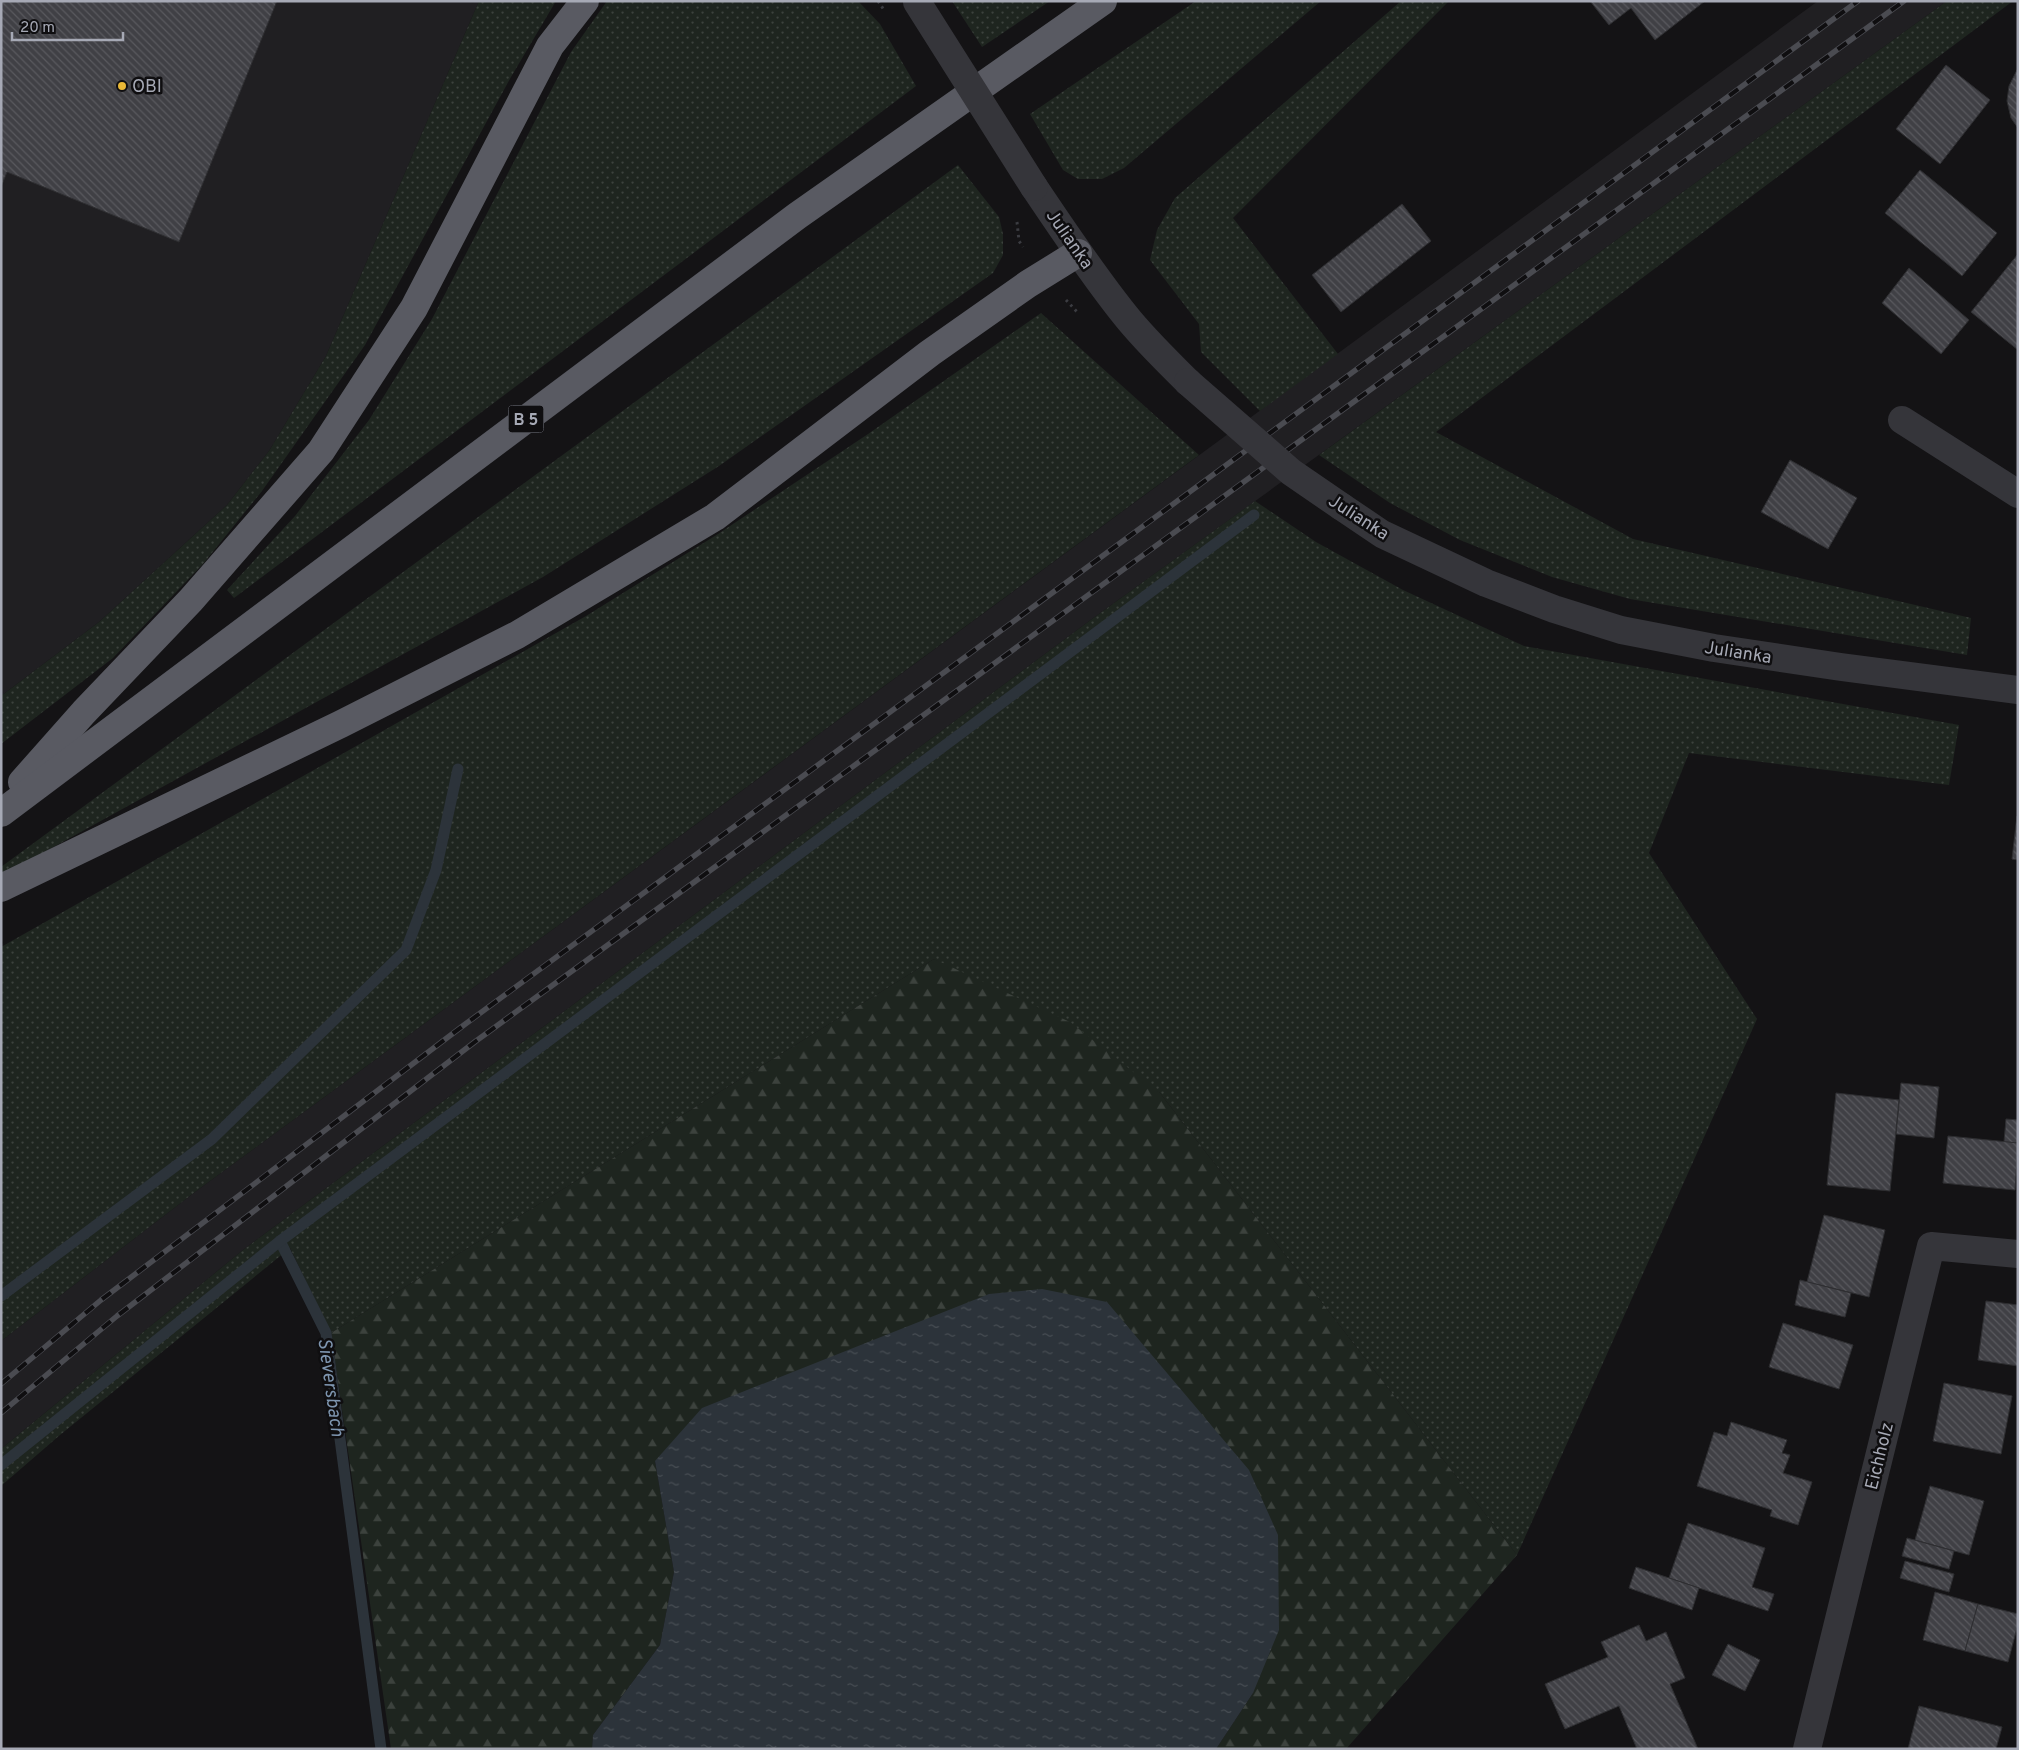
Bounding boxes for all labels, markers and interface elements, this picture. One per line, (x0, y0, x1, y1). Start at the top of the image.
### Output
scale bar (12, 10, 124, 42)
text: 20 m (20, 19, 55, 38)
place label: OBI (132, 76, 162, 99)
marker: OBI (116, 80, 128, 92)
street label: Julianka (1040, 206, 1098, 274)
road number: B 5 (508, 406, 544, 432)
street label: Julianka (1324, 490, 1393, 546)
street label: Julianka (1703, 637, 1773, 670)
water label: Sieversbach (311, 1336, 349, 1439)
street label: Eichholz (1861, 1420, 1900, 1492)

